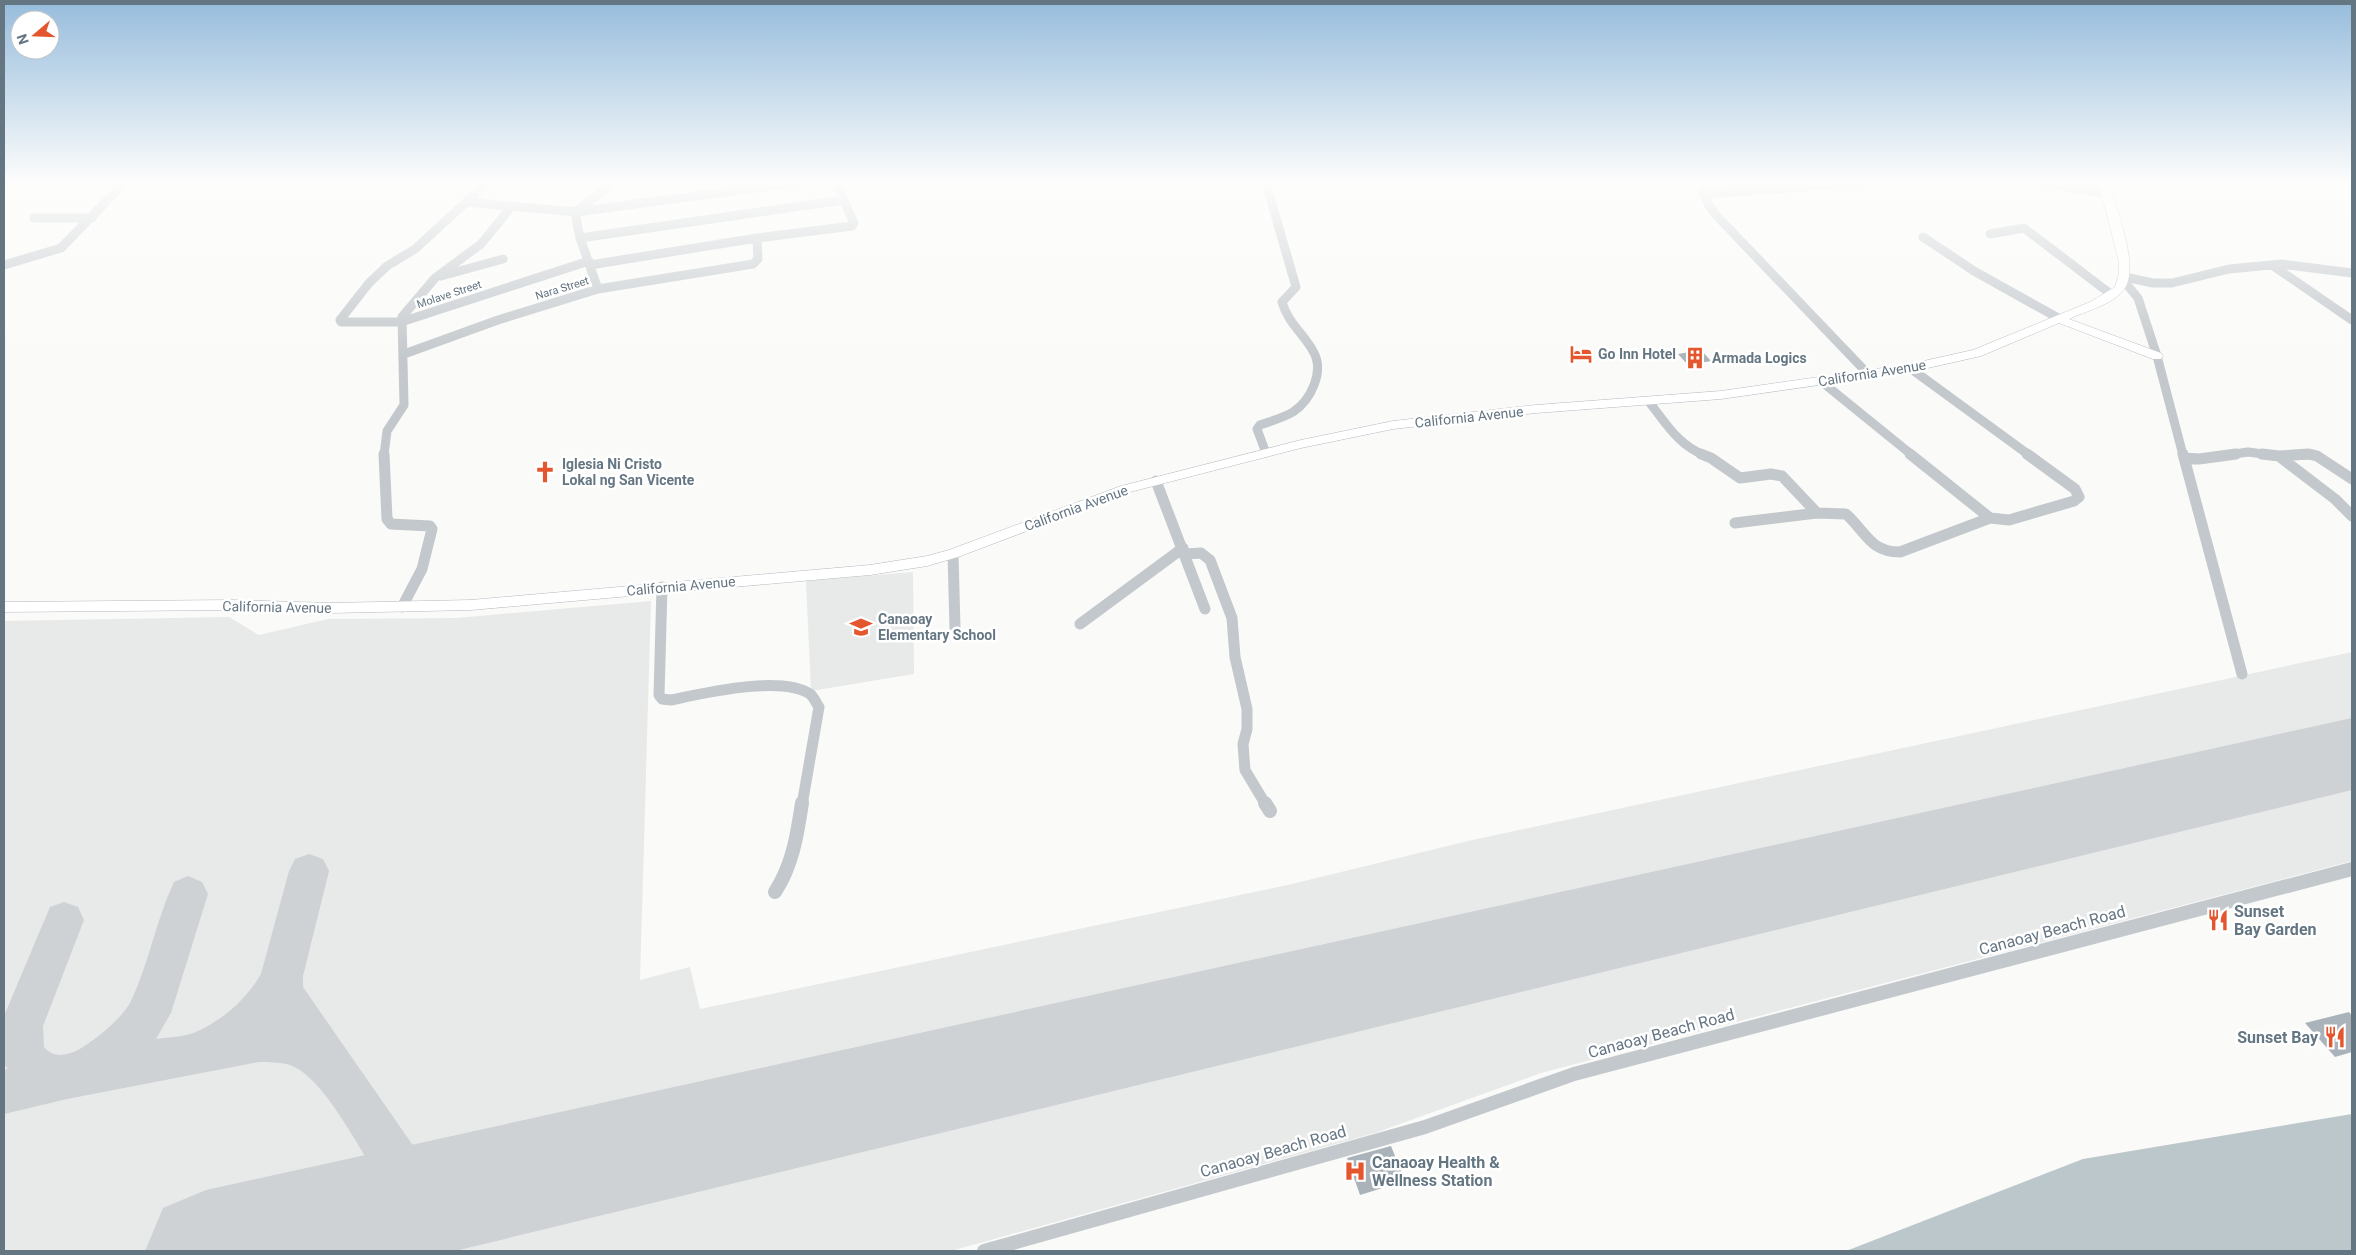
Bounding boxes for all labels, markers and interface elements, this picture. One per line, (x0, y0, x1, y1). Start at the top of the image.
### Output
north arrow (10, 10, 60, 60)
text: N (14, 32, 32, 47)
street label: Nara Street (534, 274, 591, 303)
street label: Molave Street (415, 278, 484, 311)
hotel icon: Go Inn Hotel (1568, 341, 1594, 367)
building icon: Armada Logics (1682, 345, 1708, 371)
place label: Go Inn Hotel (1598, 346, 1676, 362)
place label: Armada Logics (1712, 350, 1807, 366)
street label: California Avenue (1817, 357, 1927, 389)
street label: California Avenue (1414, 403, 1524, 431)
place label: Iglesia Ni Cristo Lokal ng San Vicente (562, 456, 695, 488)
church icon: Iglesia Ni Cristo Lokal ng San Vicente (532, 459, 558, 485)
street label: California Avenue (1022, 482, 1130, 534)
street label: California Avenue (626, 573, 736, 599)
street label: California Avenue (222, 598, 332, 616)
place label: Canaoay Elementary School (878, 611, 996, 643)
school or university icon: Canaoay Elementary School (848, 614, 874, 640)
street label: Canaoay Beach Road (1977, 902, 2127, 959)
place label: Sunset Bay Garden (2234, 902, 2317, 939)
restaurant icon: Sunset Bay Garden (2205, 907, 2231, 933)
street label: Canaoay Beach Road (1586, 1005, 1736, 1062)
restaurant icon: Sunset Bay (2322, 1024, 2348, 1050)
place label: Sunset Bay (2237, 1028, 2319, 1047)
street label: Canaoay Beach Road (1198, 1122, 1348, 1181)
place label: Canaoay Health & Wellness Station (1372, 1153, 1500, 1190)
hospital icon: Canaoay Health & Wellness Station (1342, 1158, 1368, 1184)

